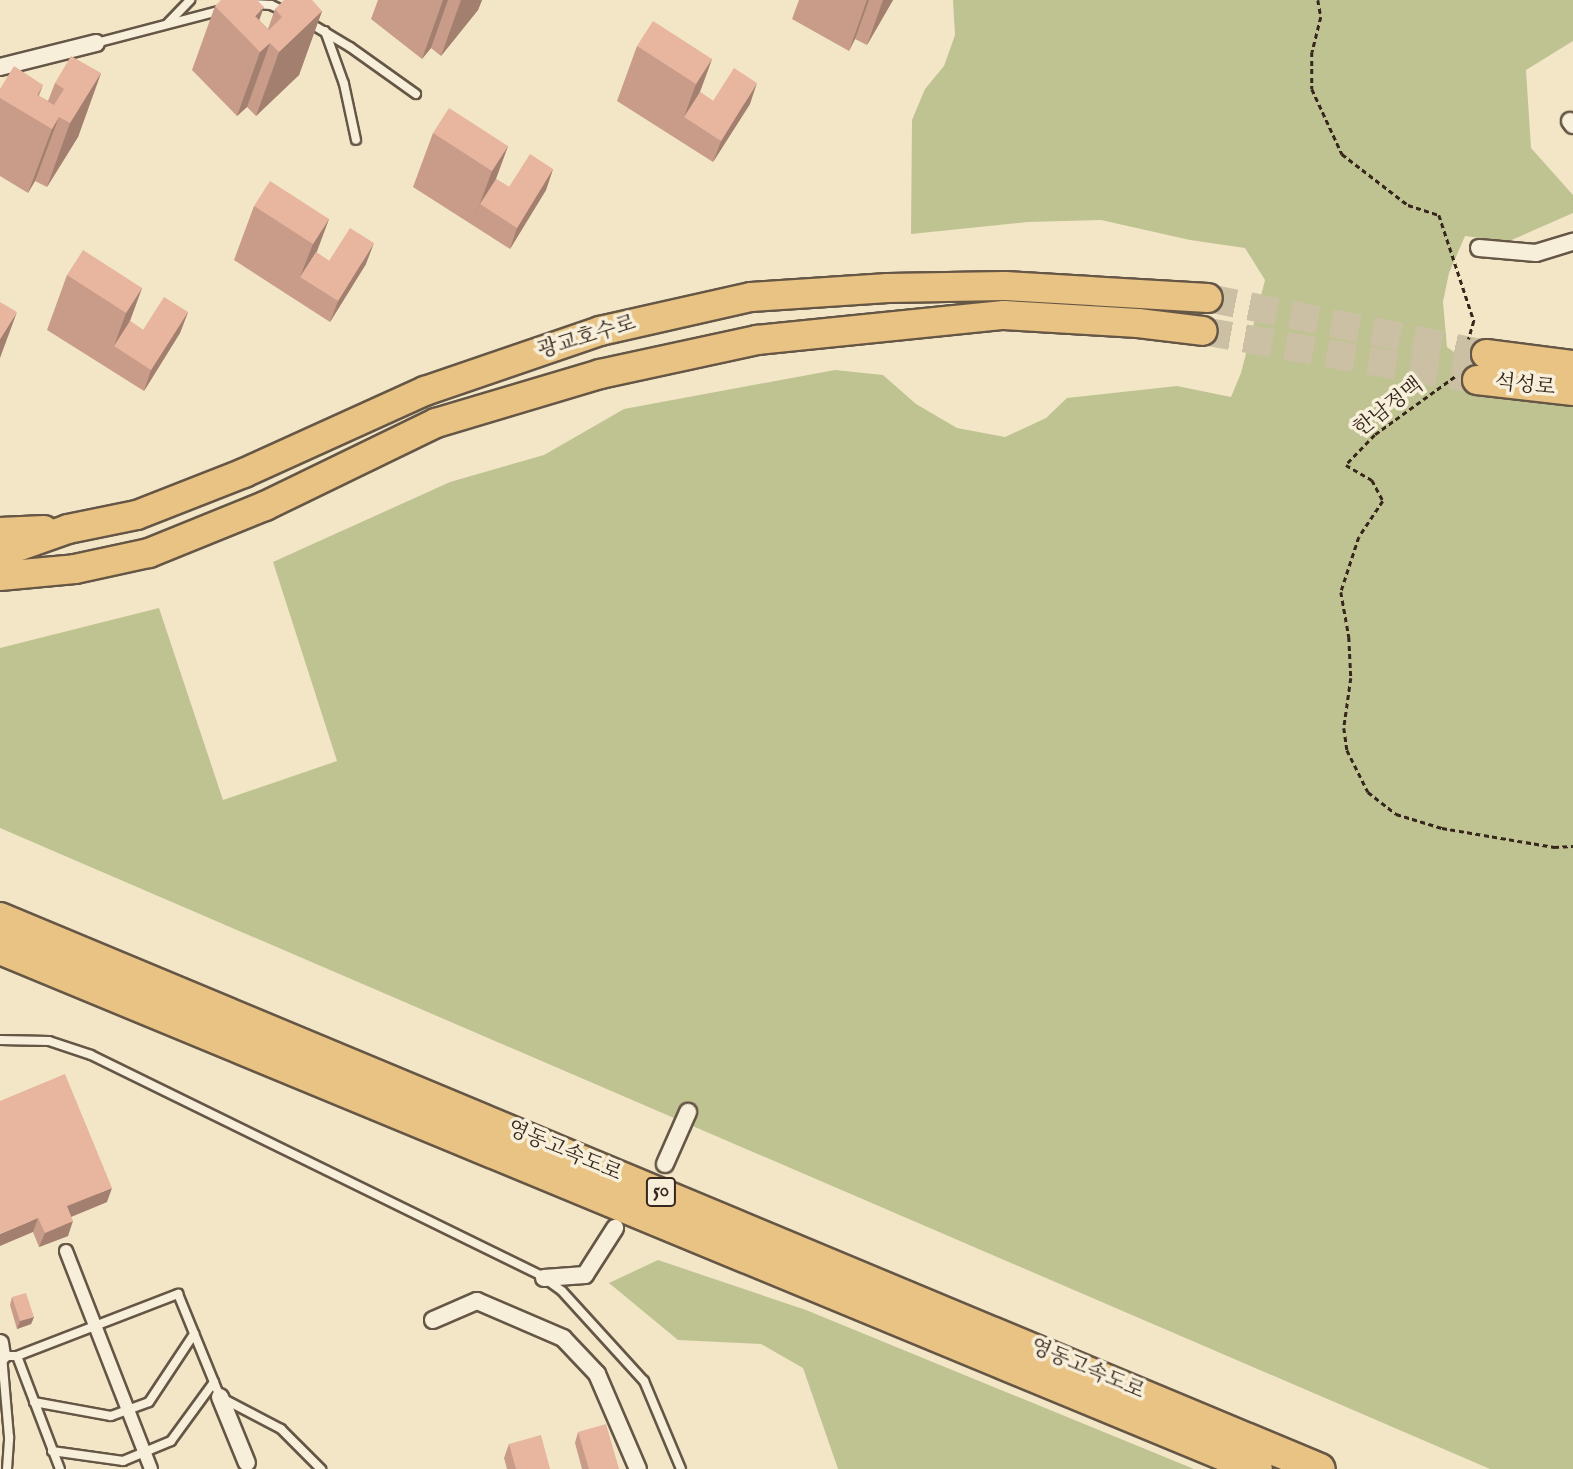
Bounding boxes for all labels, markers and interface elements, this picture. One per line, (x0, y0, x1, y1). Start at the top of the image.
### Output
street label: 광교호수로 (535, 311, 639, 365)
street label: 석성로 (1493, 370, 1557, 402)
street label: 한남정맥 (1349, 373, 1429, 443)
street label: 영동고속도로 (503, 1117, 625, 1187)
road number: 50 (645, 1176, 677, 1208)
street label: 영동고속도로 (1026, 1335, 1148, 1405)

